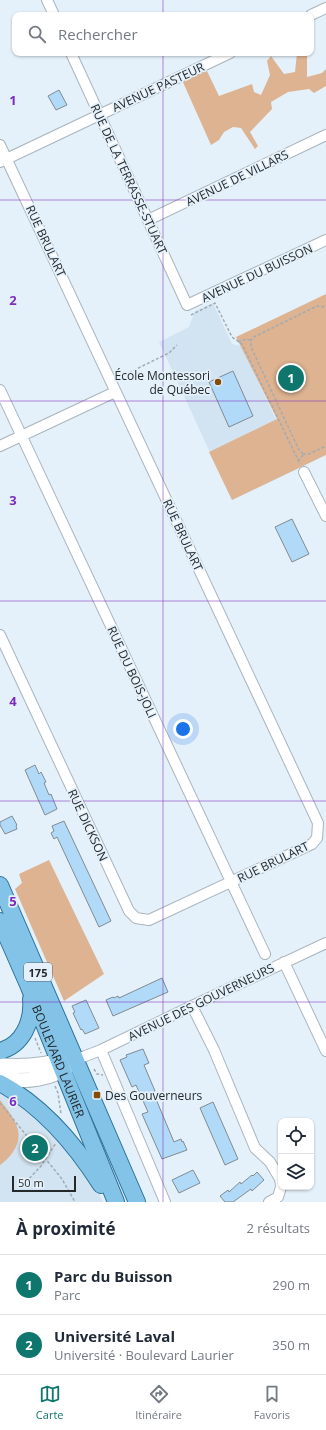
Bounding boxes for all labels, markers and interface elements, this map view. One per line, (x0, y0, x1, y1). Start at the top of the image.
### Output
search box (12, 12, 314, 56)
icon: search (26, 23, 48, 45)
text: Rechercher (58, 24, 138, 44)
street label: AVENUE PASTEUR (109, 58, 207, 116)
text: 1 (9, 91, 17, 109)
street label: RUE DE LA TERRASSE-STUART (87, 101, 172, 257)
street label: AVENUE DE VILLARS (183, 146, 291, 210)
street label: RUE BRULART (22, 202, 70, 280)
street label: AVENUE DU BUISSON (199, 240, 315, 306)
text: 2 (9, 291, 17, 309)
pin: 1 (278, 363, 304, 393)
place label: École Montessori de Québec (115, 367, 210, 398)
marker: École Montessori de Québec (213, 377, 223, 387)
text: 3 (9, 491, 17, 509)
street label: RUE BRULART (159, 496, 207, 574)
street label: RUE DU BOIS-JOLI (103, 623, 161, 721)
text: 4 (9, 692, 17, 710)
your location (173, 719, 193, 739)
street label: RUE DICKSON (64, 786, 112, 864)
street label: RUE BRULART (234, 837, 312, 887)
text: 5 (9, 892, 17, 910)
street label: AVENUE DES GOUVERNEURS (125, 959, 277, 1045)
road number: 175 (24, 963, 52, 981)
street label: BOULEVARD LAURIER (29, 1002, 90, 1121)
place label: Des Gouverneurs (105, 1087, 203, 1104)
marker: Des Gouverneurs (92, 1090, 102, 1100)
text: 6 (9, 1092, 17, 1110)
map controls (278, 1118, 314, 1190)
button: locate (278, 1118, 314, 1154)
pin: 2 (22, 1133, 48, 1163)
button: layers (278, 1154, 314, 1190)
scale bar (12, 1174, 76, 1193)
text: 50 m (18, 1175, 44, 1190)
text: À proximité (16, 1217, 115, 1240)
text: 2 résultats (246, 1219, 310, 1237)
text: Parc du Buisson (54, 1266, 173, 1286)
text: 1 (25, 1276, 33, 1294)
text: 290 m (272, 1276, 310, 1294)
text: Parc (54, 1286, 81, 1304)
text: Université Laval (54, 1326, 175, 1346)
text: 2 (25, 1336, 33, 1354)
text: 350 m (272, 1336, 310, 1354)
text: Université · Boulevard Laurier (54, 1346, 234, 1364)
tab: Carte (36, 1383, 64, 1422)
tab: Itinéraire (135, 1383, 182, 1422)
tab: Favoris (254, 1383, 290, 1422)

